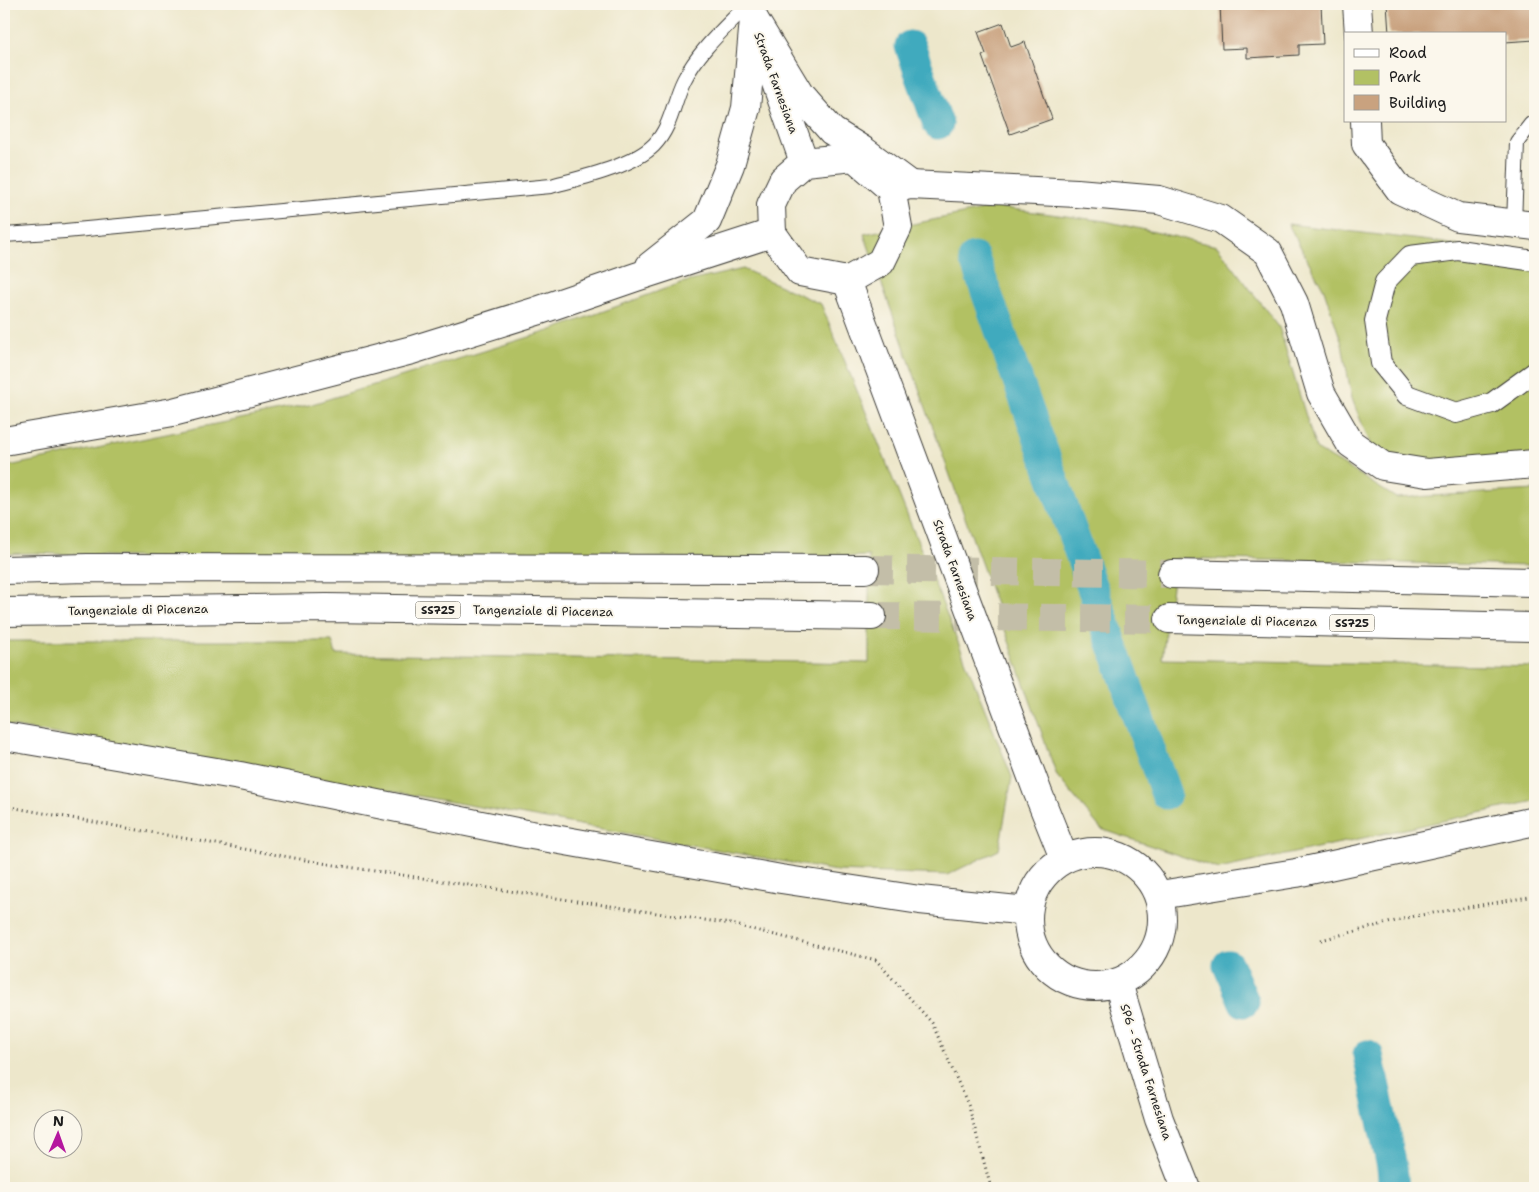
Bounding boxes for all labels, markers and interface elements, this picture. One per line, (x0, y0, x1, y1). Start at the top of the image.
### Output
street label: Strada Farnesiana (750, 30, 802, 136)
legend (1344, 32, 1506, 122)
text: Road (1389, 43, 1427, 63)
text: Park (1389, 67, 1421, 87)
text: Building (1389, 93, 1446, 113)
street label: Strada Farnesiana (929, 517, 981, 623)
street label: Tangenziale di Piacenza (68, 601, 209, 619)
road number: SS725 (416, 602, 460, 618)
street label: Tangenziale di Piacenza (473, 602, 614, 620)
street label: Tangenziale di Piacenza (1177, 612, 1318, 630)
road number: SS725 (1330, 614, 1374, 632)
street label: SP6 - Strada Farnesiana (1116, 1002, 1176, 1143)
north arrow (32, 1110, 82, 1160)
text: N (53, 1112, 64, 1130)

